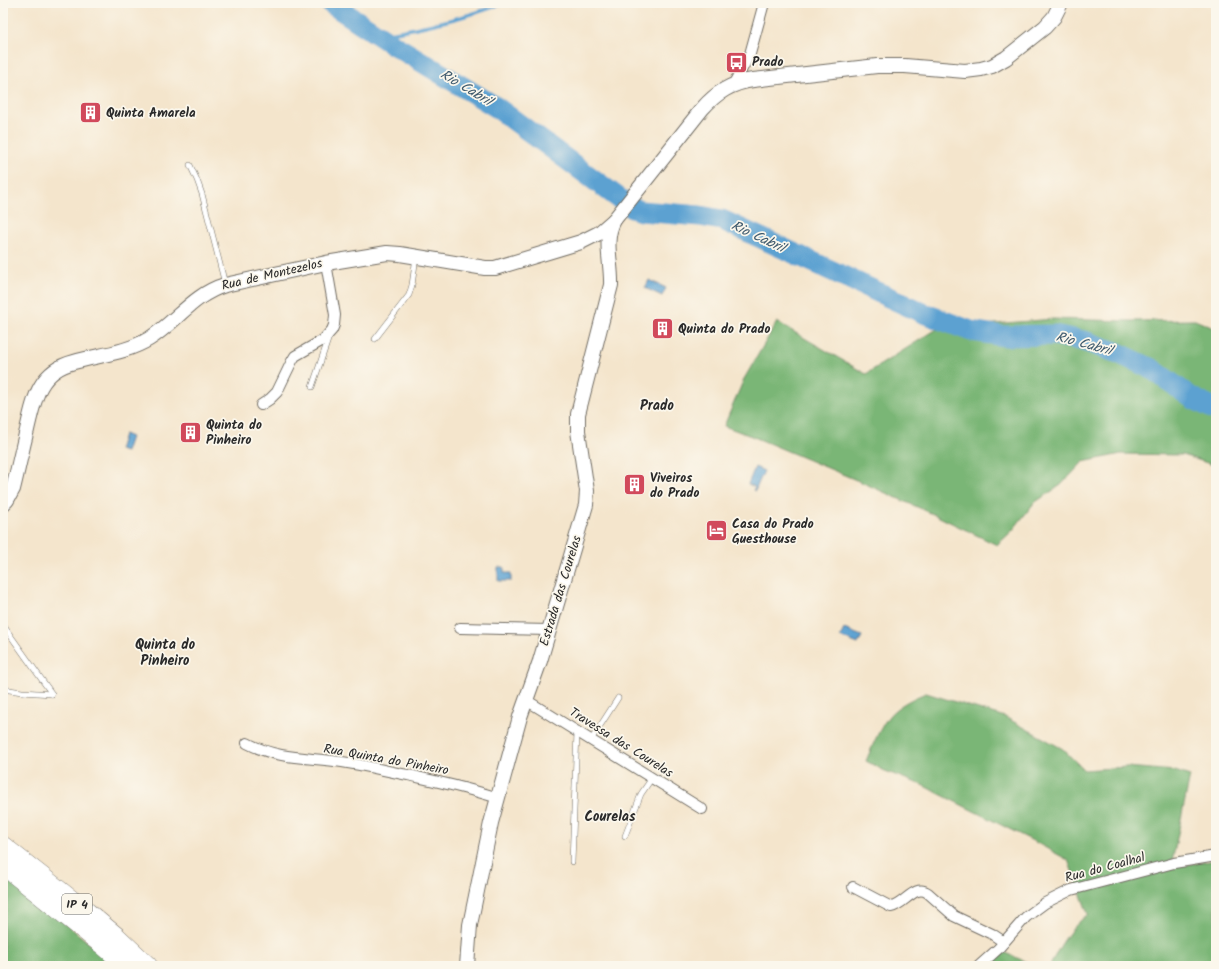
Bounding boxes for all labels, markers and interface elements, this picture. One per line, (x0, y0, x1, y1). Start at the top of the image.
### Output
bus stop icon: Prado (724, 49, 750, 75)
place label: Prado (752, 52, 783, 73)
water label: Rio Cabril (436, 64, 498, 113)
building icon: Quinta Amarela (78, 100, 104, 126)
place label: Quinta Amarela (106, 103, 196, 124)
water label: Rio Cabril (727, 215, 791, 260)
street label: Rua de Montezelos (220, 253, 325, 297)
building icon: Quinta do Prado (649, 316, 675, 342)
place label: Quinta do Prado (678, 319, 770, 340)
water label: Rio Cabril (1054, 326, 1117, 363)
district label: Prado (640, 395, 675, 417)
place label: Quinta do Pinheiro (206, 415, 262, 451)
building icon: Quinta do Pinheiro (177, 419, 203, 445)
place label: Viveiros do Prado (650, 468, 699, 504)
building icon: Viveiros do Prado (621, 472, 647, 498)
place label: Casa do Prado Guesthouse (732, 514, 814, 550)
hotel icon: Casa do Prado Guesthouse (704, 518, 730, 544)
street label: Estrada das Courelas (534, 533, 588, 649)
district label: Quinta do Pinheiro (135, 634, 196, 672)
street label: Travessa das Courelas (565, 702, 678, 784)
street label: Rua Quinta do Pinheiro (322, 739, 450, 781)
district label: Courelas (584, 806, 636, 828)
street label: Rua do Coalhal (1063, 847, 1147, 889)
road number: IP 4 (62, 894, 92, 914)

